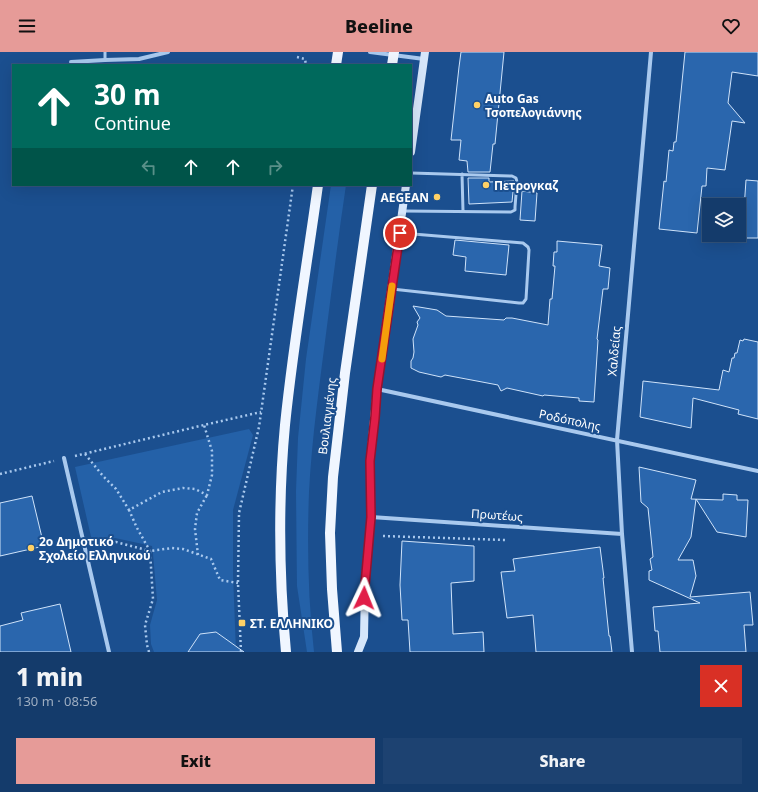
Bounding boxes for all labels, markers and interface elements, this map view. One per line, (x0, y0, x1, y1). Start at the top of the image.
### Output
text: Beeline (345, 14, 413, 38)
icon: menu (16, 15, 38, 37)
icon: heart (720, 15, 742, 37)
text: 30 m (94, 75, 161, 113)
icon: ahead (28, 80, 80, 132)
place label: Auto Gas Τσοπελογιάννης (485, 90, 582, 121)
marker: Auto Gas Τσοπελογιάννης (472, 100, 482, 110)
text: Continue (94, 111, 171, 135)
icon: left (138, 156, 160, 178)
icon: ahead (180, 156, 202, 178)
icon: ahead (222, 156, 244, 178)
icon: right (264, 156, 286, 178)
place label: Πετρογκαζ (494, 177, 558, 194)
marker: Πετρογκαζ (481, 180, 491, 190)
place label: AEGEAN (381, 189, 429, 206)
marker: AEGEAN (432, 192, 442, 202)
map controls (702, 198, 746, 242)
button: layers (702, 198, 746, 242)
pin (383, 216, 417, 250)
icon: arrive (389, 222, 411, 244)
street label: Χαλδείας (603, 325, 625, 377)
street label: Βουλιαγμένης (314, 376, 340, 456)
street label: Ροδόπολης (538, 405, 603, 435)
street label: Πρωτέως (470, 505, 524, 525)
place label: 2ο Δημοτικό Σχολείο Ελληνικού (39, 533, 151, 564)
marker: 2ο Δημοτικό Σχολείο Ελληνικού (26, 543, 36, 553)
position arrow (343, 577, 385, 619)
place label: ΣΤ. ΕΛΛΗΝΙΚΟ (250, 615, 333, 632)
marker: ΣΤ. ΕΛΛΗΝΙΚΟ (237, 618, 247, 628)
text: 1 min (16, 660, 83, 693)
button: close (700, 665, 742, 707)
text: 130 m · 08:56 (16, 692, 97, 710)
button: Exit (16, 738, 375, 784)
button: Share (383, 738, 742, 784)

